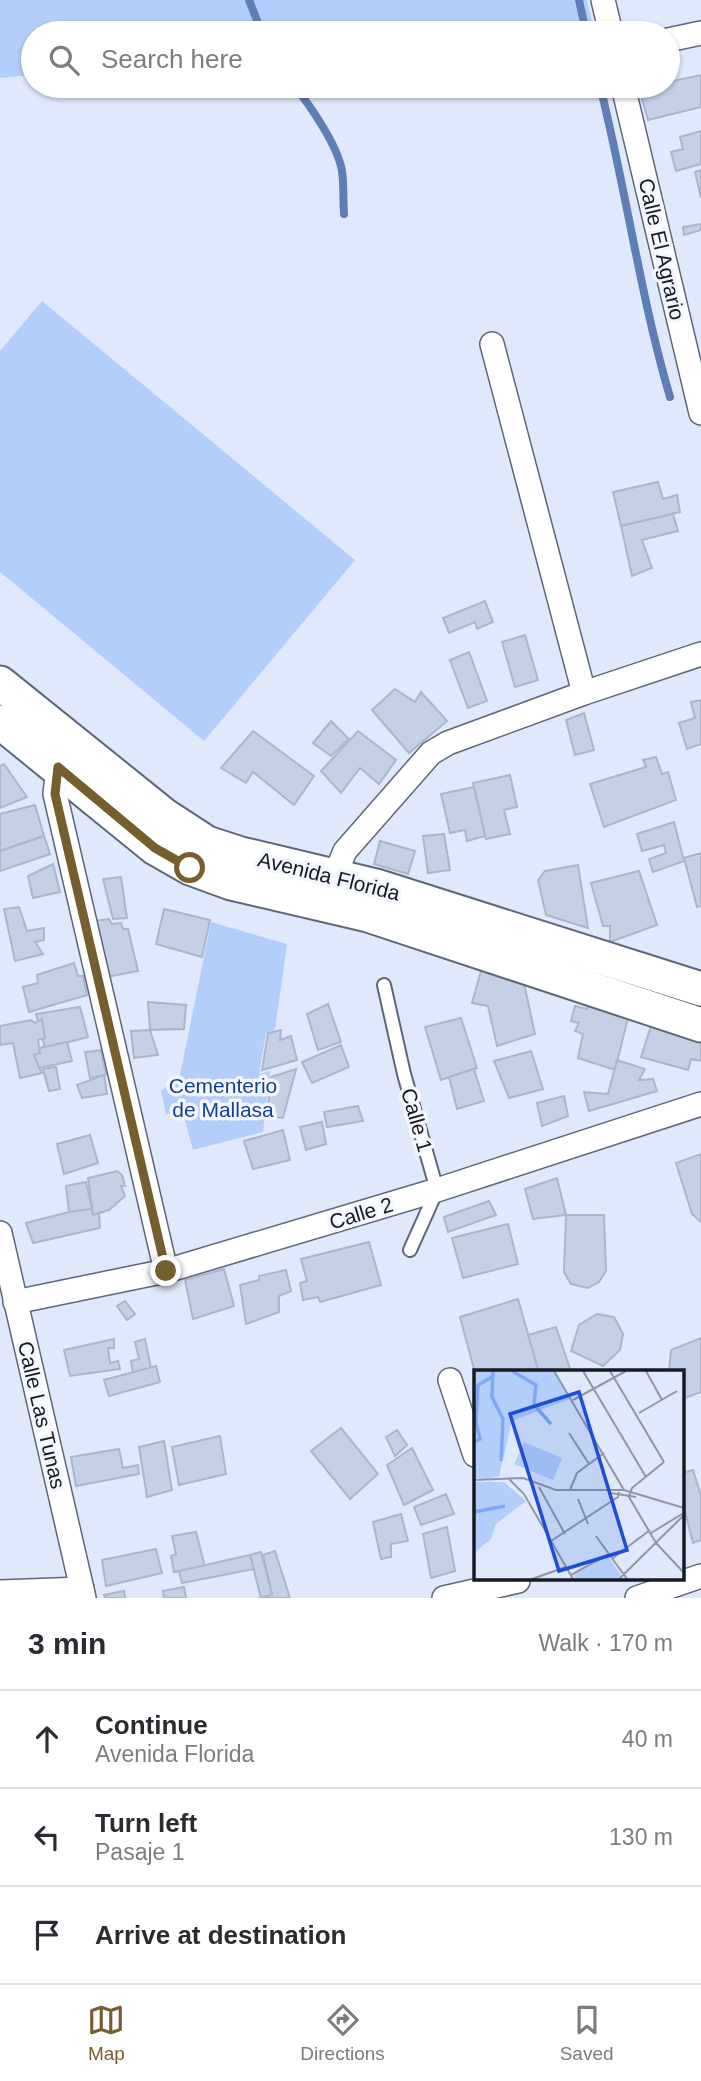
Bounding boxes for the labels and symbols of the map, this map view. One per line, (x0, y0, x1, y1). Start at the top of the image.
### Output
street label: Calle El Agrario (635, 176, 689, 322)
street label: Avenida Florida (256, 847, 403, 905)
route start (174, 852, 205, 883)
park label: Cementerio de Mallasa (169, 1074, 277, 1121)
street label: Calle 1 (397, 1085, 437, 1155)
street label: Calle 2 (326, 1192, 396, 1234)
route end (150, 1255, 181, 1286)
street label: Calle Las Tunas (14, 1339, 70, 1491)
inset map (474, 1370, 684, 1580)

